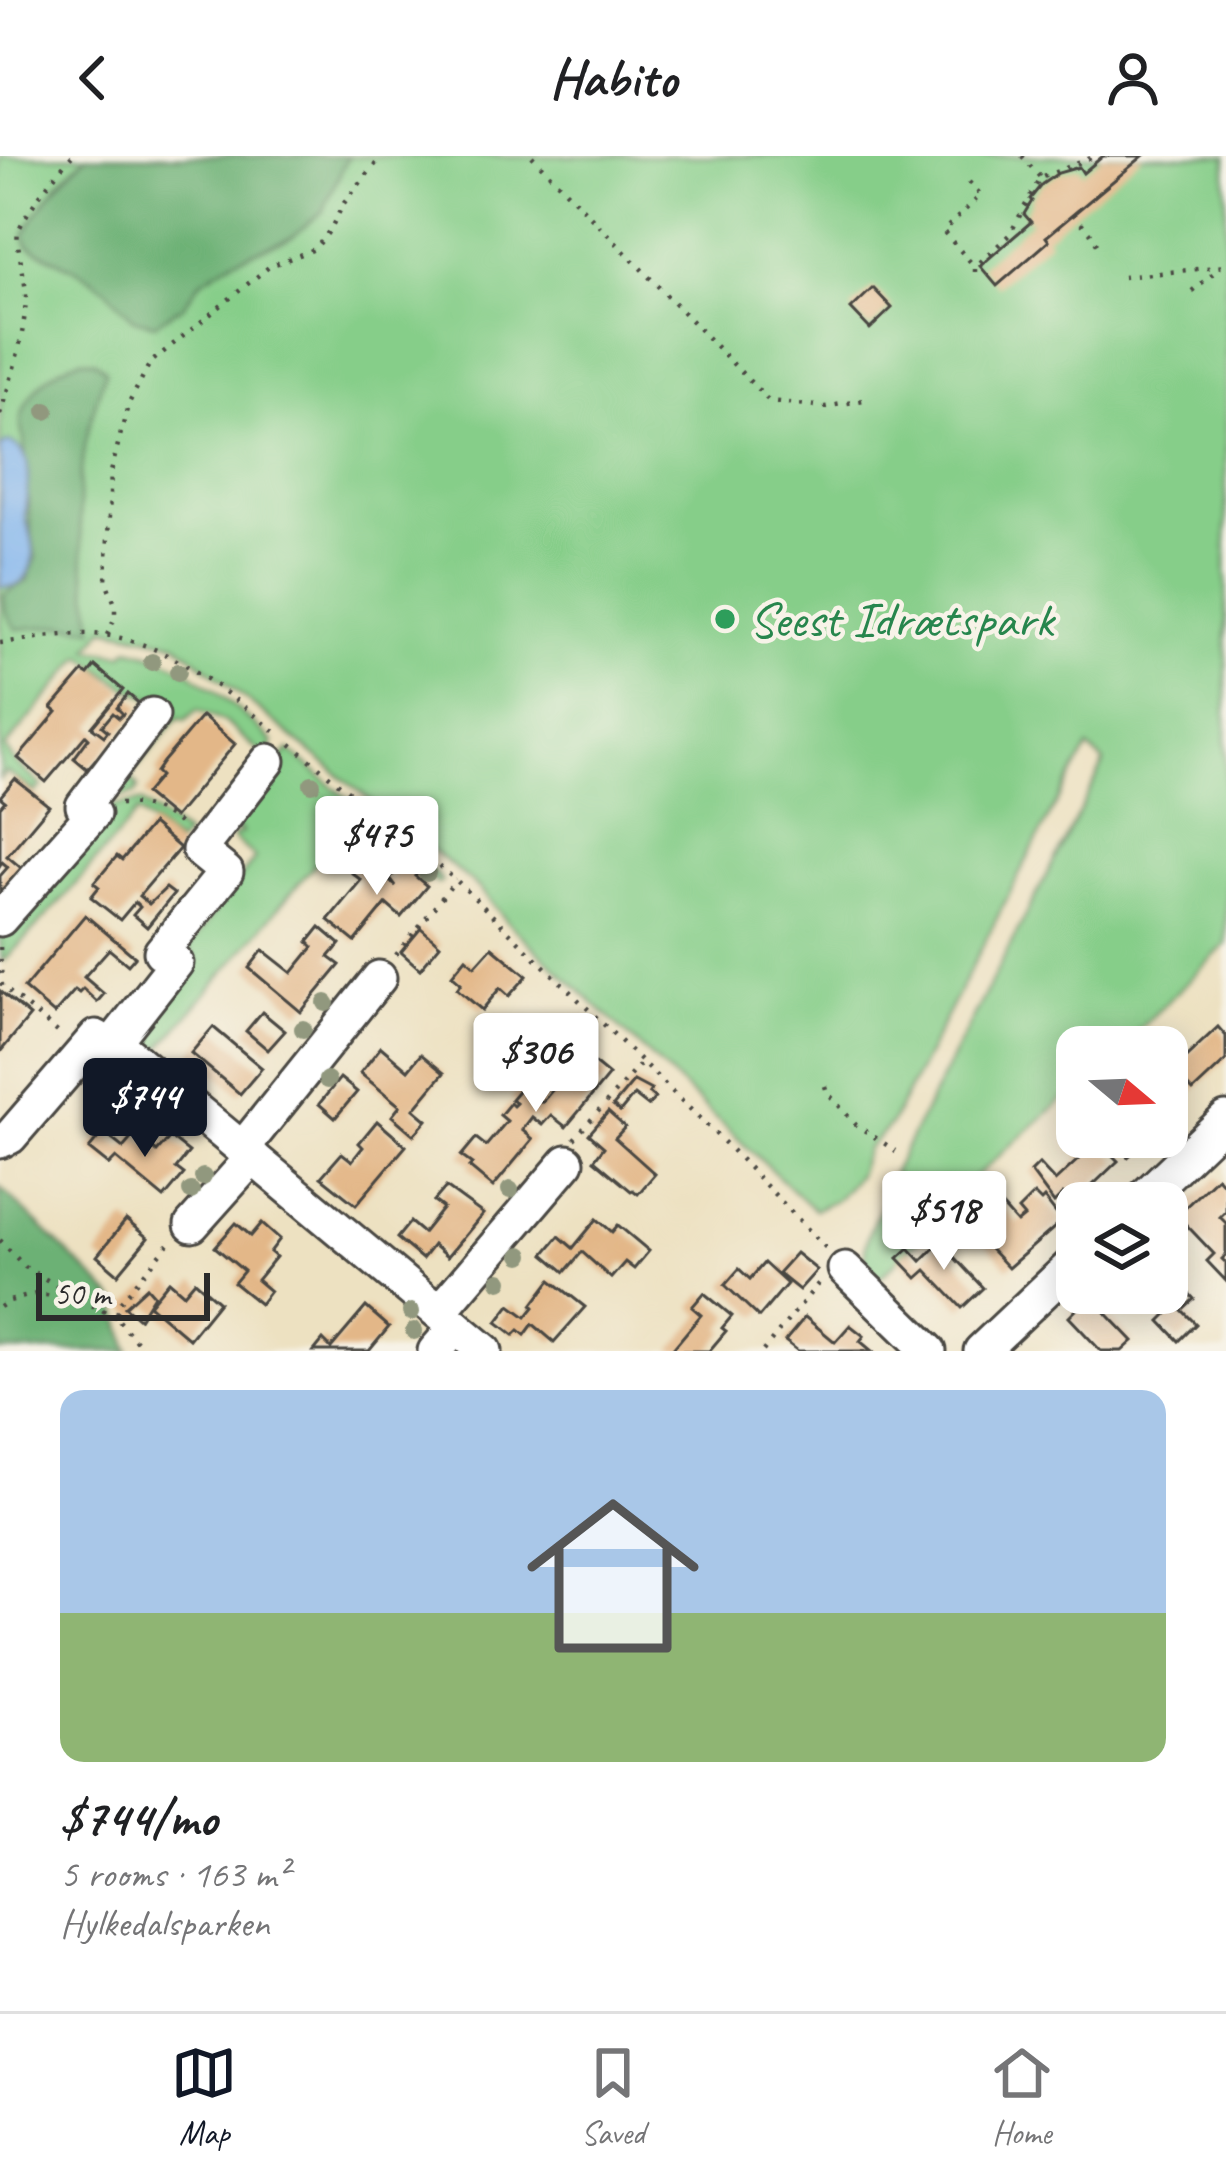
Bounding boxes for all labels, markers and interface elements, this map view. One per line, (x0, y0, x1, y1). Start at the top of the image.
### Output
text: Habito (549, 44, 677, 112)
icon: back (60, 45, 126, 111)
icon: person (1100, 45, 1166, 111)
place label: Seest Idrætspark (749, 587, 1057, 651)
marker: Seest Idrætspark (712, 606, 738, 632)
pin: $475 (306, 796, 448, 898)
text: $475 (342, 810, 412, 859)
pin: $306 (465, 1013, 607, 1115)
north arrow (1056, 1026, 1188, 1158)
map controls (1056, 1026, 1188, 1314)
text: $306 (500, 1027, 572, 1076)
pin: $744 (74, 1058, 216, 1160)
text: $744 (110, 1072, 180, 1121)
pin: $518 (873, 1171, 1015, 1273)
button: layers (1056, 1182, 1188, 1314)
text: $518 (909, 1185, 979, 1234)
scale bar (36, 1267, 210, 1320)
text: 50 m (54, 1273, 110, 1315)
icon: home (505, 1468, 721, 1684)
text: $744/mo (60, 1786, 217, 1850)
text: 5 rooms · 163 m² (60, 1850, 288, 1899)
text: Hylkedalsparken (60, 1899, 269, 1948)
tab: Map (171, 2040, 237, 2154)
tab: Saved (580, 2040, 646, 2154)
tab: Home (989, 2040, 1055, 2154)

